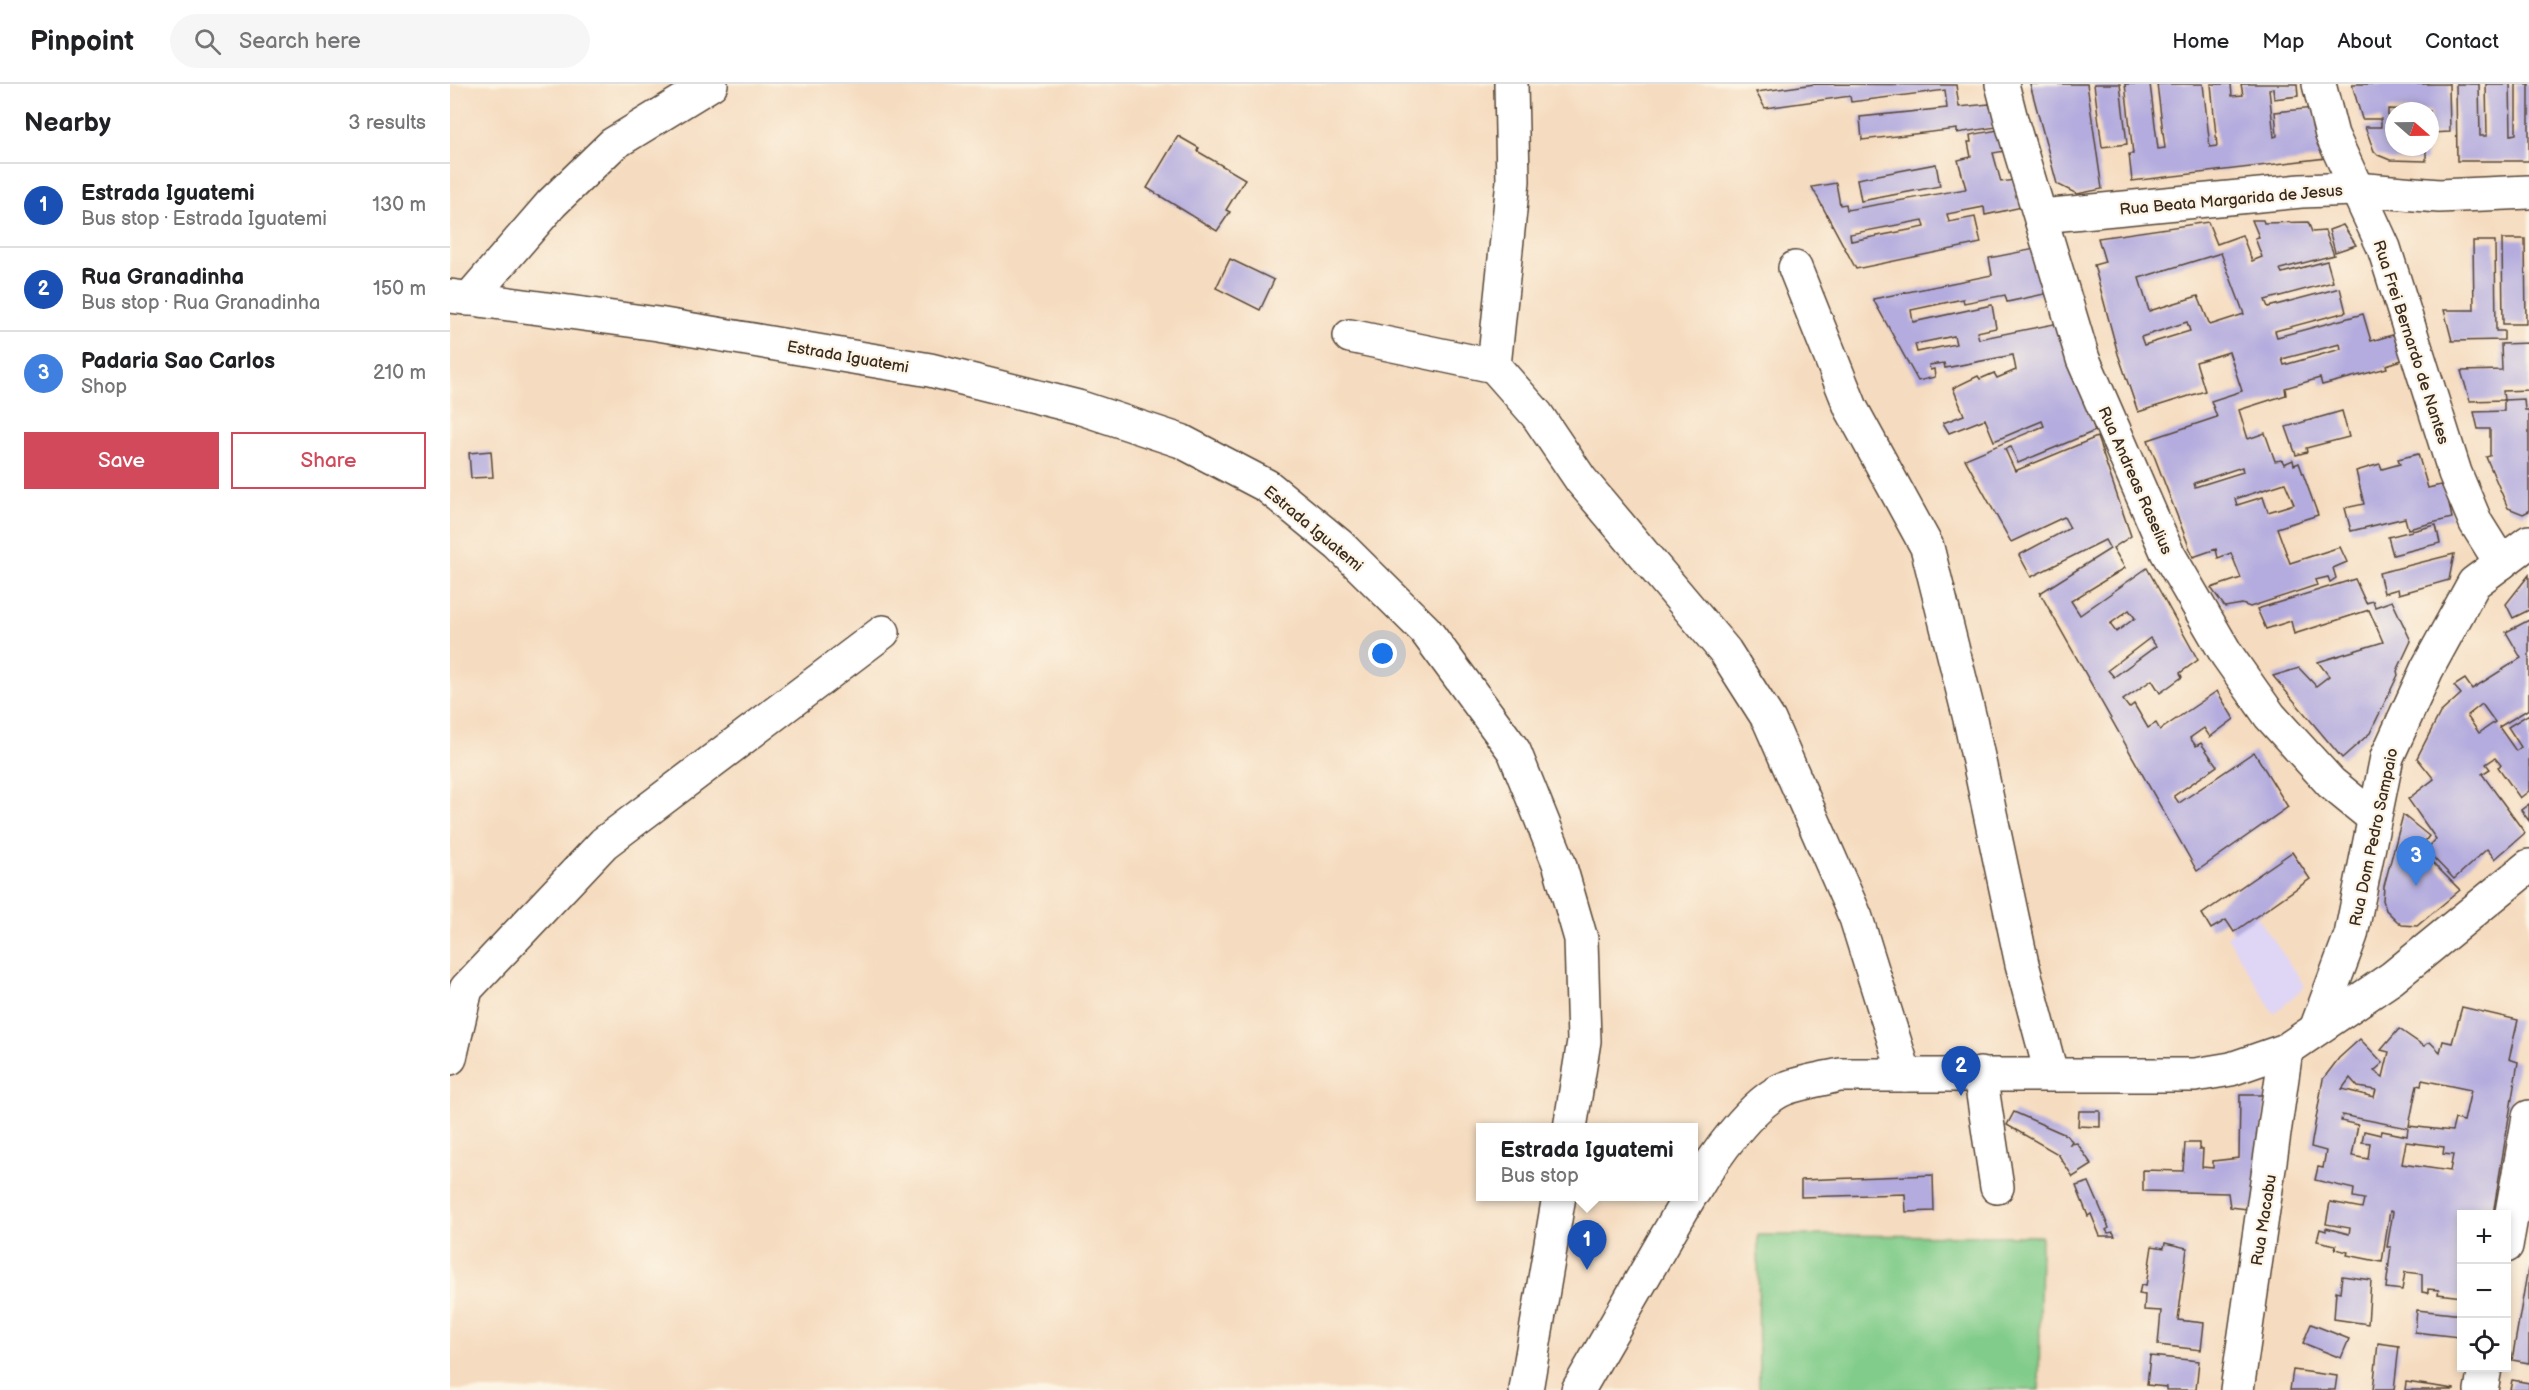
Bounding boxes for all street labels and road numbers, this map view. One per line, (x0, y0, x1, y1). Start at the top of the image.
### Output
street label: Rua Beata Margarida de Jesus (2119, 181, 2344, 220)
street label: Rua Frei Bernardo de Nantes (2369, 238, 2453, 447)
street label: Estrada Iguatemi (785, 337, 910, 378)
street label: Rua Andreas Raselius (2093, 404, 2176, 558)
street label: Estrada Iguatemi (1260, 482, 1366, 576)
street label: Rua Dom Pedro Sampaio (2346, 747, 2403, 928)
street label: Rua Macabu (2248, 1173, 2281, 1267)

